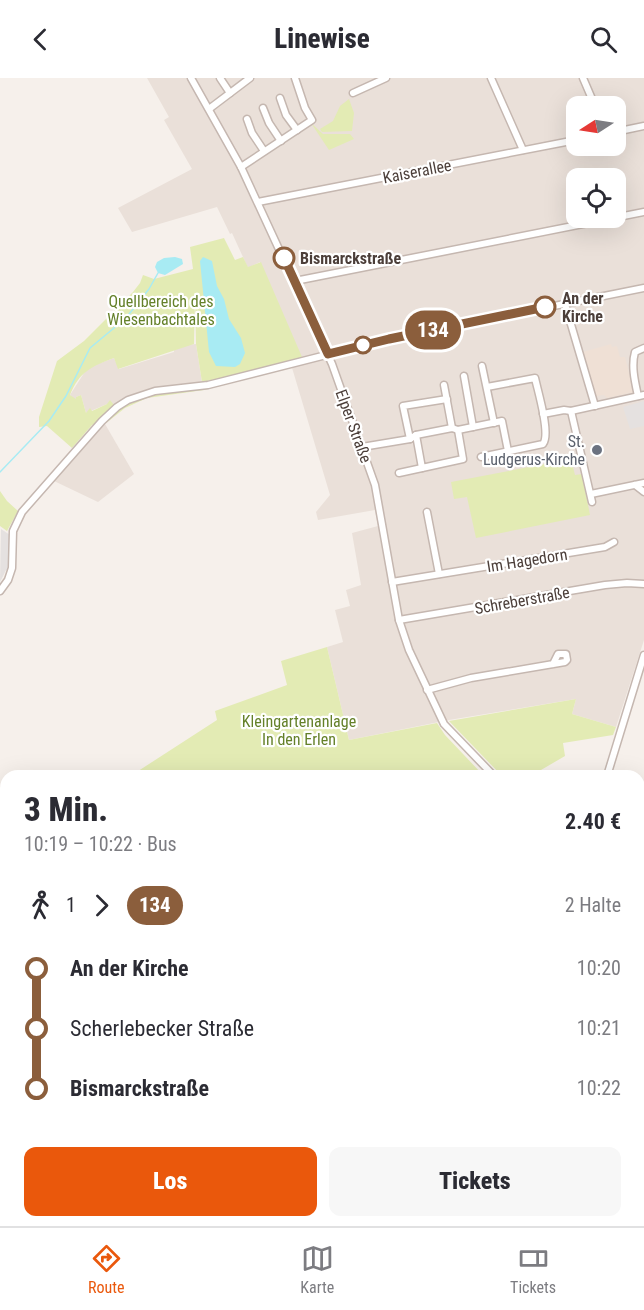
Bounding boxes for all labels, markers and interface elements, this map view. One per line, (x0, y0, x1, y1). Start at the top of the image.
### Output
icon: back (24, 23, 57, 56)
text: Linewise (274, 23, 370, 55)
icon: search (587, 23, 620, 56)
north arrow (566, 96, 626, 156)
map controls (566, 96, 626, 228)
street label: Kaiserallee (381, 156, 453, 187)
button: locate (566, 168, 626, 228)
marker: Bismarckstraße (273, 247, 295, 269)
place label: Bismarckstraße (300, 249, 402, 268)
place label: An der Kirche (562, 289, 604, 326)
park label: Quellbereich des Wiesenbachtales (107, 292, 215, 329)
marker: An der Kirche (534, 296, 556, 318)
line badge: 134 (398, 310, 468, 350)
text: 134 (417, 318, 449, 342)
unlabelled marker (354, 336, 372, 354)
street label: Elper Straße (331, 387, 376, 465)
place label: St. Ludgerus-Kirche (483, 432, 585, 469)
marker: St. Ludgerus-Kirche (590, 443, 604, 457)
street label: Im Hagedorn (485, 545, 569, 576)
street label: Schreberstraße (473, 583, 571, 618)
park label: Kleingartenanlage In den Erlen (242, 712, 356, 749)
text: 3 Min. (24, 790, 108, 829)
text: 2.40 € (565, 809, 621, 834)
text: 10:19 – 10:22 · Bus (24, 832, 177, 856)
icon: walk (24, 889, 57, 922)
icon: forward (85, 889, 118, 922)
text: 1 (66, 893, 76, 917)
text: 134 (139, 893, 171, 917)
text: 2 Halte (565, 893, 621, 917)
text: An der Kirche (70, 956, 189, 981)
text: 10:20 (577, 956, 621, 980)
text: Scherlebecker Straße (70, 1016, 254, 1041)
text: 10:21 (577, 1016, 621, 1040)
text: Bismarckstraße (70, 1076, 209, 1101)
text: 10:22 (577, 1076, 621, 1100)
button: Los (24, 1147, 317, 1216)
button: Tickets (329, 1147, 621, 1216)
tab: Route (88, 1242, 124, 1297)
tab: Karte (300, 1242, 334, 1297)
tab: Tickets (510, 1242, 556, 1297)

